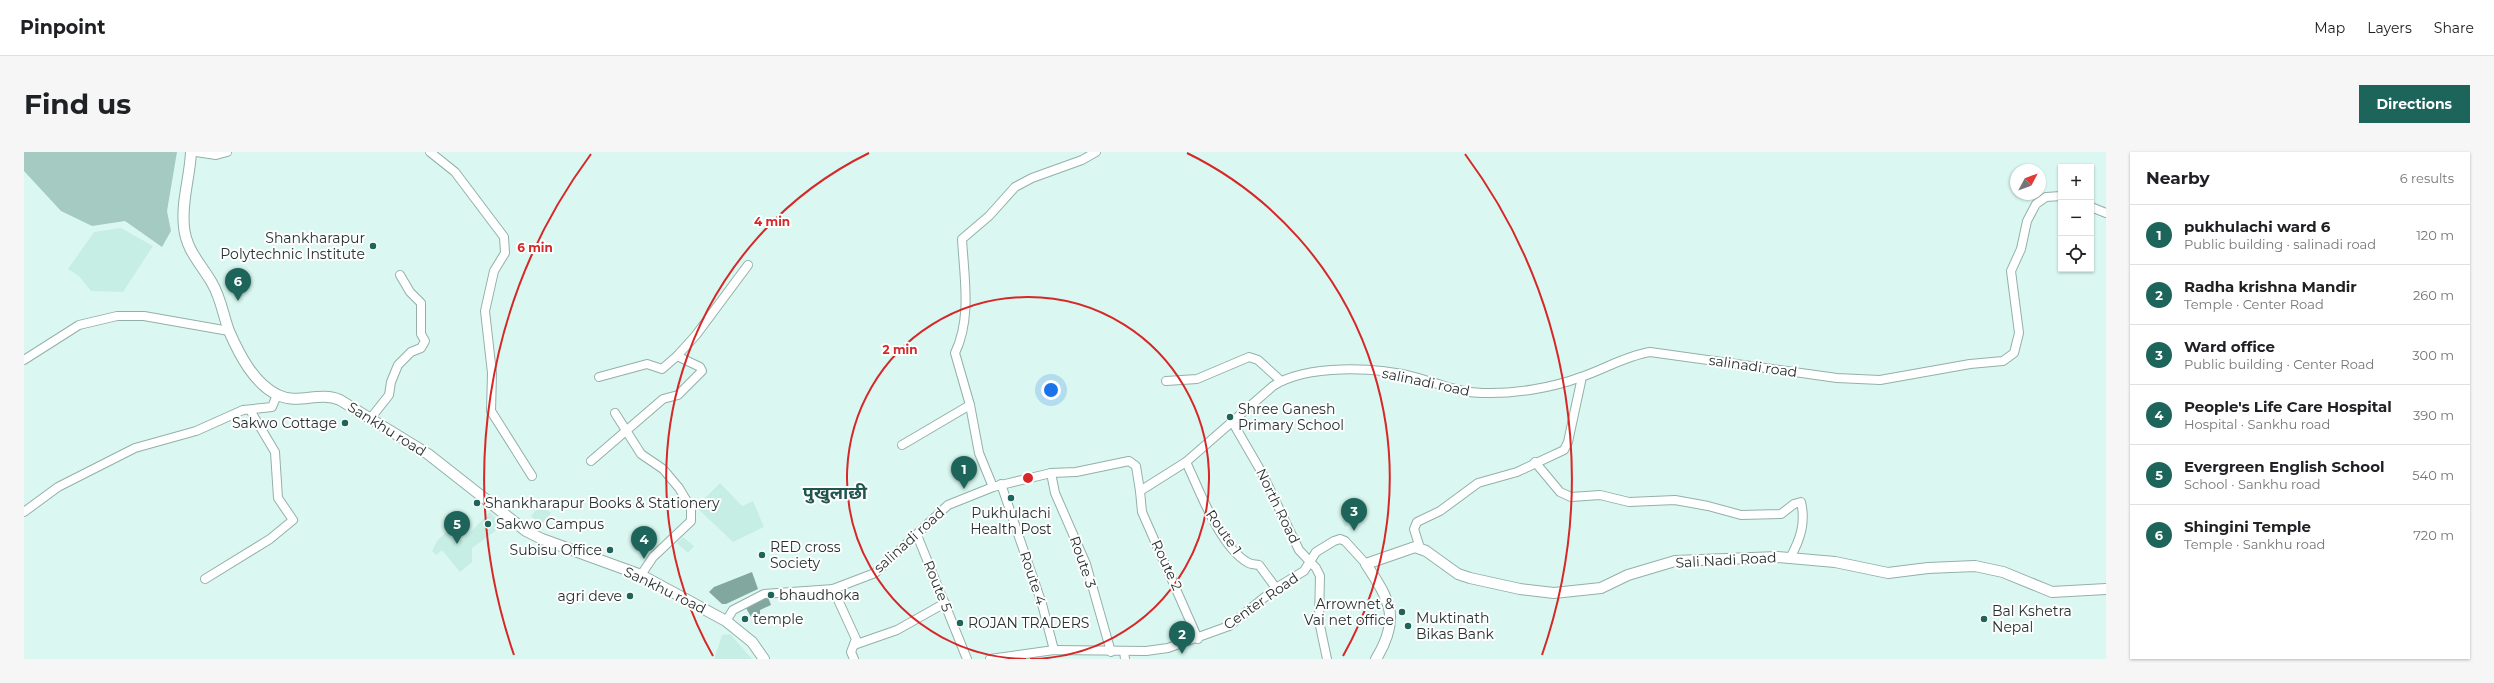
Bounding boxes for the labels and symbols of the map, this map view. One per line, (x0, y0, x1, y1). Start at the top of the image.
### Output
north arrow (2010, 164, 2046, 200)
text: 4 min (754, 214, 790, 229)
place label: Shankharapur Polytechnic Institute (220, 229, 365, 263)
text: 6 min (517, 240, 553, 255)
marker: Shankharapur Polytechnic Institute (368, 241, 378, 251)
pin: 6 (225, 268, 251, 301)
text: 2 min (883, 342, 917, 357)
street label: salinadi road (1708, 351, 1798, 381)
street label: salinadi road (1381, 364, 1471, 400)
your location (1041, 380, 1061, 400)
street label: Sankhu road (344, 398, 430, 460)
place label: Shree Ganesh Primary School (1238, 400, 1344, 434)
marker: Shree Ganesh Primary School (1225, 412, 1235, 422)
place label: Sakwo Cottage (232, 414, 337, 432)
marker: Sakwo Cottage (340, 418, 350, 428)
pin: 1 (951, 456, 977, 489)
street label: North Road (1252, 465, 1304, 547)
centre of rings (1021, 471, 1035, 485)
district label: पुखुलाछी (803, 482, 868, 504)
marker: Pukhulachi Health Post (1006, 493, 1016, 503)
place label: Shankharapur Books & Stationery (485, 494, 720, 512)
marker: Shankharapur Books & Stationery (472, 498, 482, 508)
pin: 3 (1341, 498, 1367, 531)
street label: salinadi road (870, 503, 948, 577)
place label: Pukhulachi Health Post (970, 504, 1052, 538)
street label: Route 1 (1202, 506, 1246, 558)
pin: 5 (444, 511, 470, 544)
place label: Sakwo Campus (496, 515, 604, 533)
marker: Sakwo Campus (483, 519, 493, 529)
pin: 4 (631, 526, 657, 559)
street label: Route 3 (1066, 534, 1100, 590)
street label: Route 2 (1147, 537, 1187, 593)
place label: RED cross Society (770, 538, 841, 572)
place label: Subisu Office (510, 541, 602, 559)
marker: Subisu Office (605, 545, 615, 555)
street label: Sali Nadi Road (1675, 548, 1777, 572)
street label: Route 4 (1016, 549, 1050, 608)
marker: RED cross Society (757, 550, 767, 560)
street label: Route 5 (920, 558, 956, 614)
street label: Sankhu road (621, 562, 709, 618)
street label: Center Road (1220, 569, 1302, 633)
place label: bhaudhoka (779, 586, 860, 604)
place label: agri deve (558, 587, 622, 605)
marker: bhaudhoka (766, 590, 776, 600)
marker: agri deve (625, 591, 635, 601)
place label: Arrownet & Vai net office (1304, 595, 1395, 629)
place label: Bal Kshetra Nepal (1992, 602, 2072, 636)
marker: Arrownet & Vai net office (1397, 607, 1407, 617)
place label: Muktinath Bikas Bank (1416, 609, 1495, 643)
place label: temple (753, 610, 803, 628)
marker: temple (740, 614, 750, 624)
place label: ROJAN TRADERS (968, 614, 1089, 632)
marker: Bal Kshetra Nepal (1979, 614, 1989, 624)
marker: ROJAN TRADERS (955, 618, 965, 628)
pin: 2 (1169, 621, 1195, 654)
marker: Muktinath Bikas Bank (1403, 621, 1413, 631)

